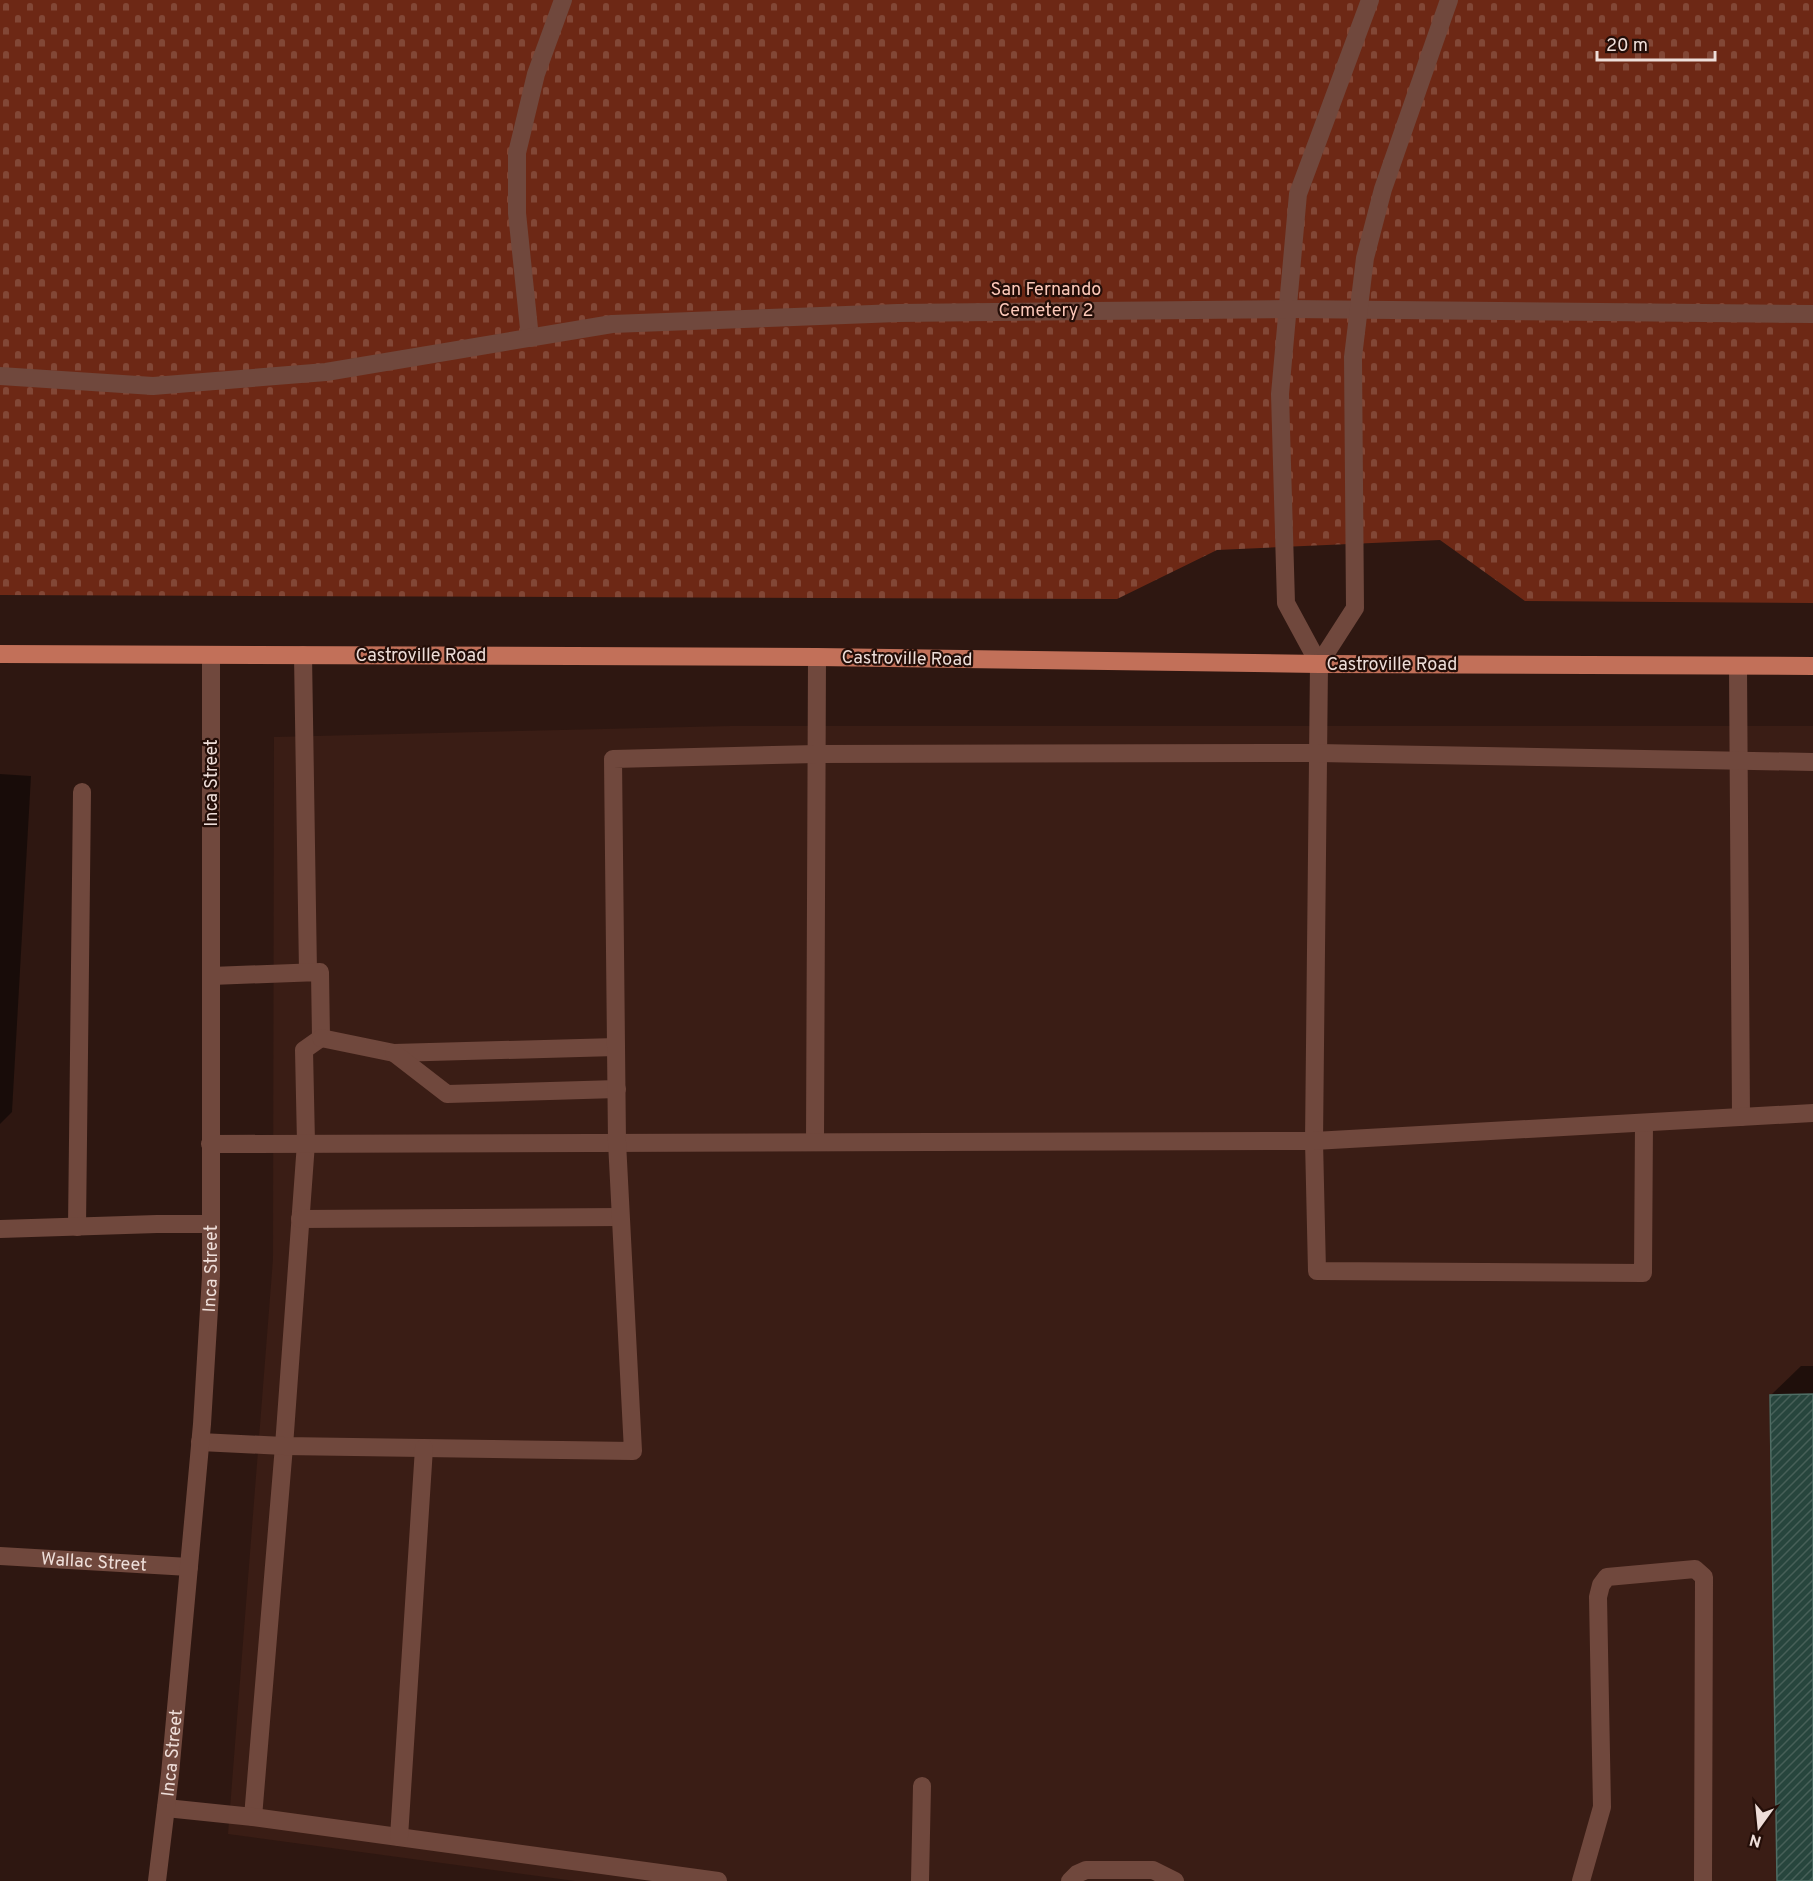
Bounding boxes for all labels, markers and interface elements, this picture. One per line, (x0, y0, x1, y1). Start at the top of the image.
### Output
scale bar (1597, 24, 1716, 62)
text: 20 m (1606, 35, 1648, 58)
park label: San Fernando Cemetery 2 (991, 279, 1101, 323)
street label: Castroville Road (356, 645, 486, 668)
street label: Castroville Road (841, 647, 973, 672)
street label: Castroville Road (1327, 654, 1457, 677)
street label: Inca Street (201, 739, 224, 827)
street label: Inca Street (199, 1225, 224, 1313)
street label: Wallac Street (40, 1548, 147, 1578)
street label: Inca Street (157, 1708, 189, 1798)
north arrow (1729, 1797, 1789, 1857)
text: N (1747, 1828, 1764, 1851)

